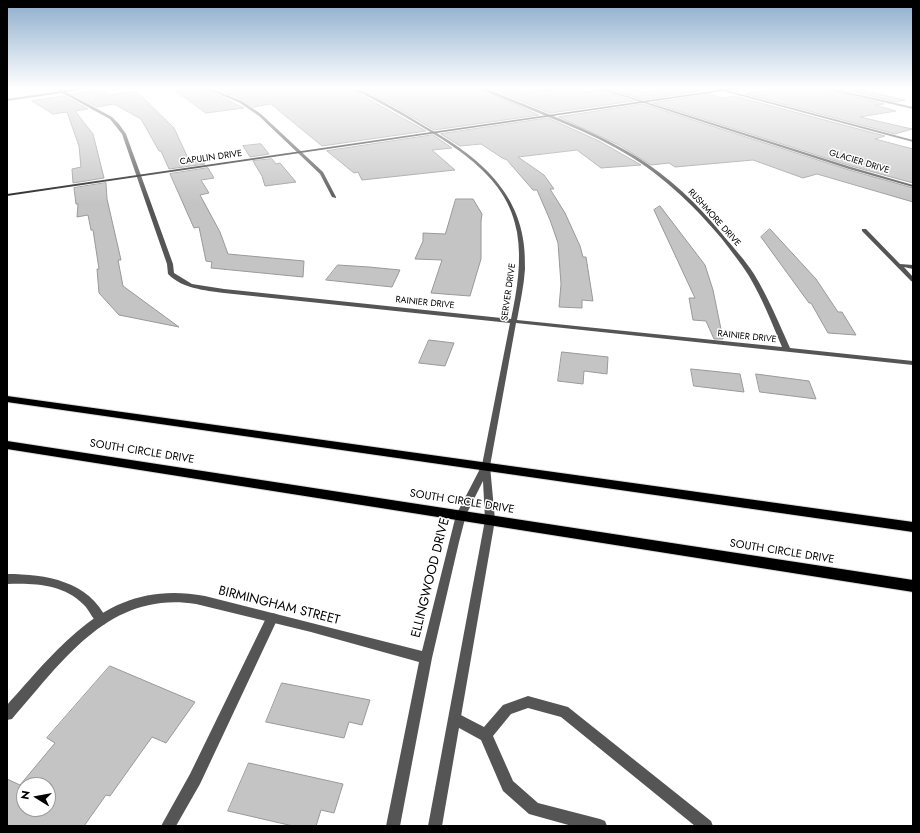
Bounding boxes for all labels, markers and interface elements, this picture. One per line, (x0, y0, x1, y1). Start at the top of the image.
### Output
street label: CAPULIN DRIVE (179, 148, 243, 168)
street label: GLACIER DRIVE (828, 148, 890, 176)
street label: RUSHMORE DRIVE (685, 187, 743, 249)
street label: SERVER DRIVE (500, 263, 518, 321)
street label: RAINIER DRIVE (395, 295, 455, 311)
street label: RAINIER DRIVE (717, 329, 777, 345)
street label: SOUTH CIRCLE DRIVE (89, 437, 195, 467)
street label: SOUTH CIRCLE DRIVE (409, 487, 515, 517)
street label: ELLINGWOOD DRIVE (409, 517, 453, 639)
street label: SOUTH CIRCLE DRIVE (729, 537, 835, 567)
street label: BIRMINGHAM STREET (217, 583, 341, 629)
north arrow (16, 777, 56, 817)
text: N (17, 789, 34, 801)

